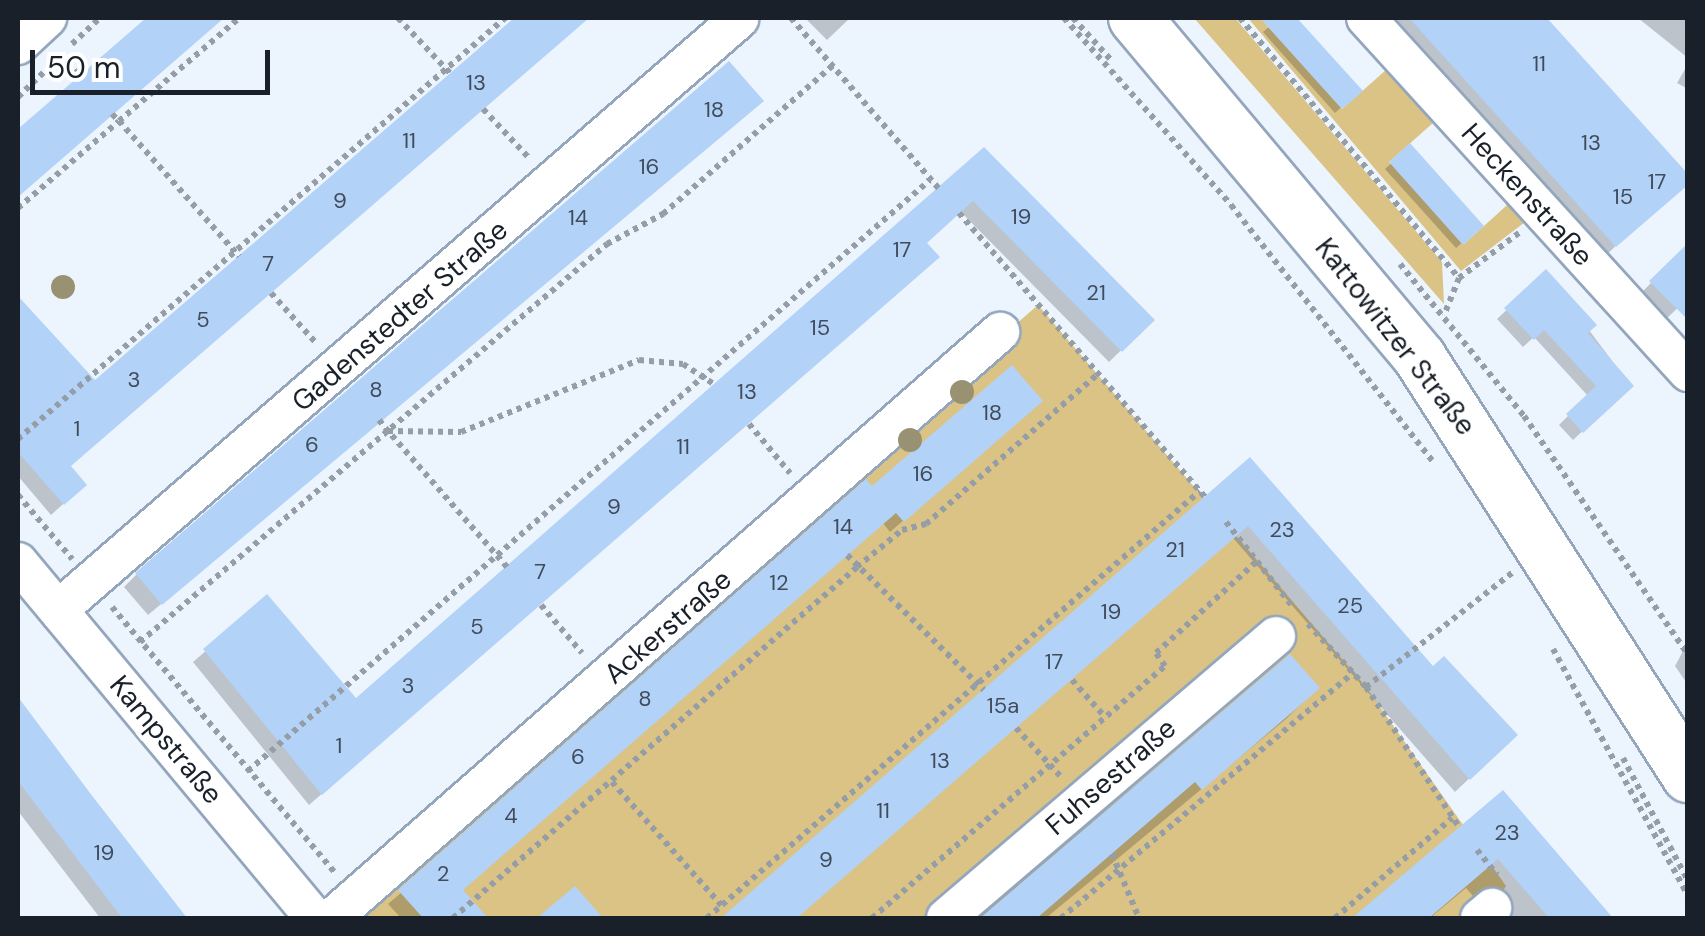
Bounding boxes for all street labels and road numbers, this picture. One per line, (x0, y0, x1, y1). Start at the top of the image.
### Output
street label: Heckenstraße (1454, 117, 1600, 273)
street label: Gadenstedter Straße (285, 213, 515, 419)
street label: Kattowitzer Straße (1308, 232, 1482, 442)
street label: Ackerstraße (598, 563, 738, 691)
street label: Kampstraße (103, 669, 229, 811)
street label: Fuhsestraße (1039, 711, 1183, 843)

